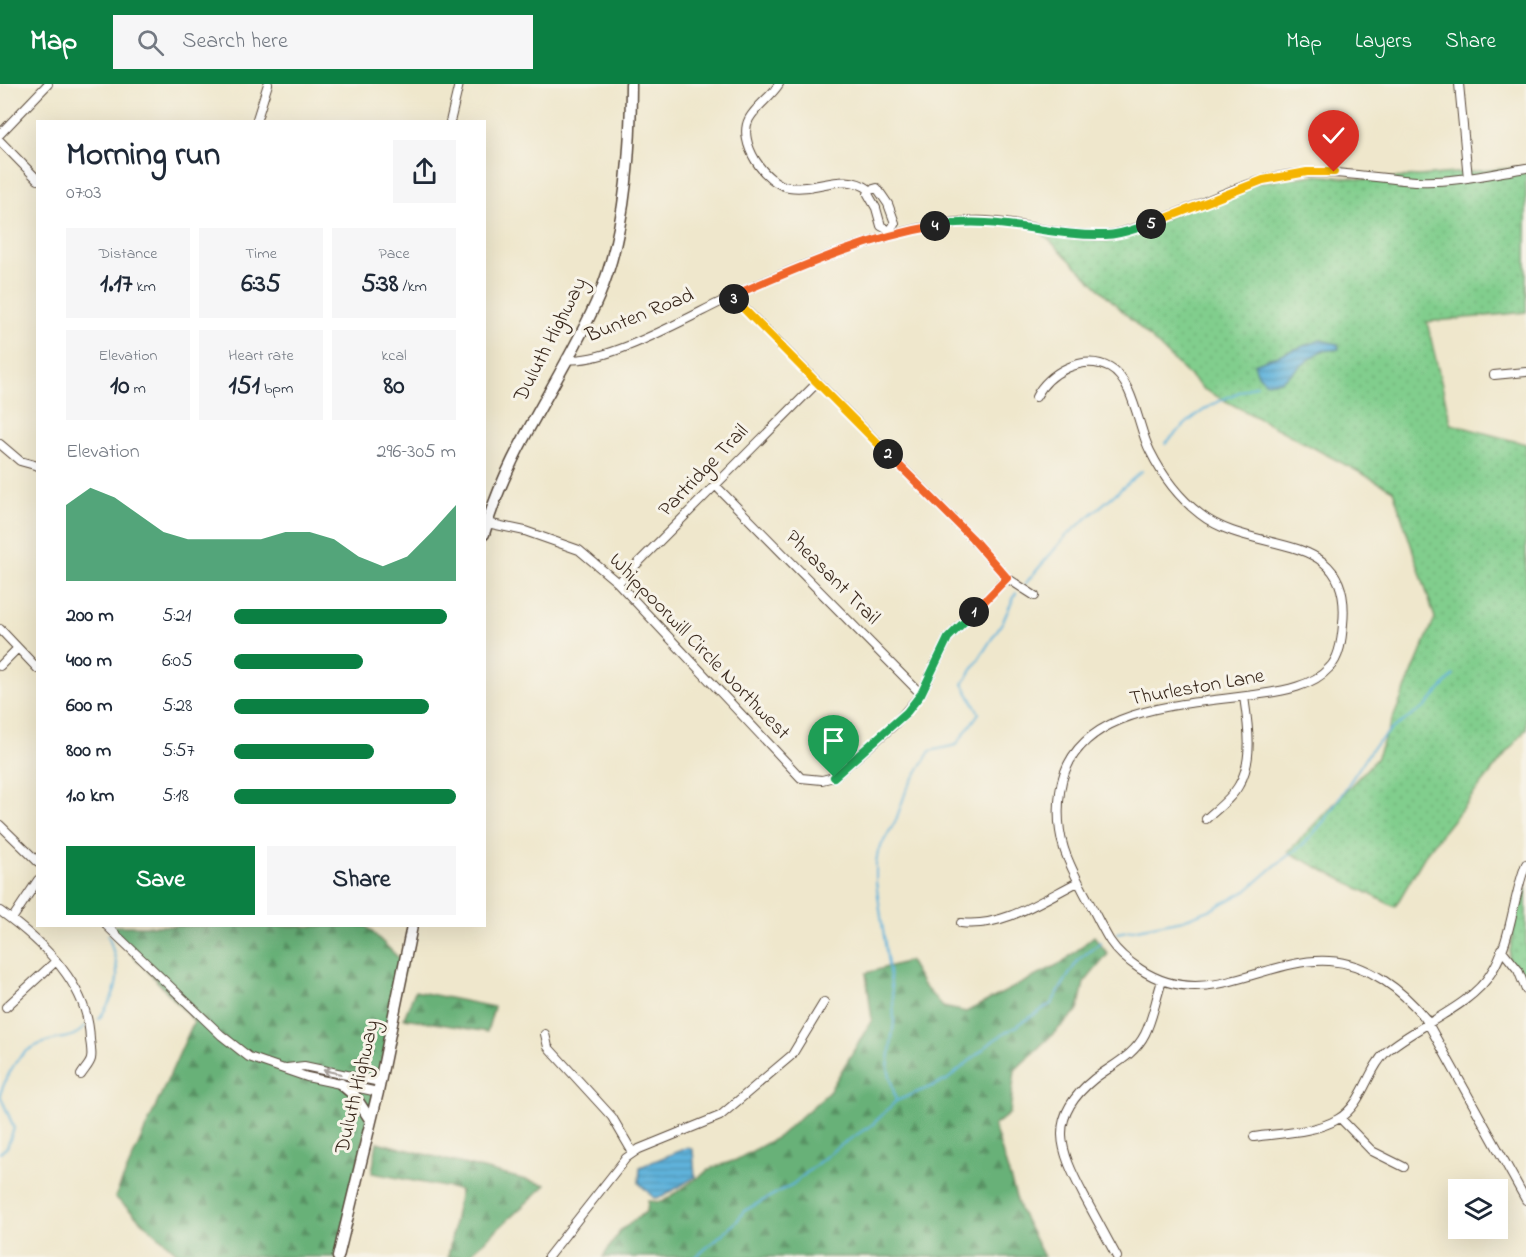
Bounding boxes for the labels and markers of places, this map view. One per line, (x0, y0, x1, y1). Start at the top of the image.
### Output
pin (1308, 110, 1359, 172)
pin: 5 (1136, 209, 1166, 239)
pin: 4 (920, 211, 950, 241)
pin: 3 (719, 284, 749, 314)
pin: 2 (873, 439, 903, 469)
pin: 1 (959, 597, 989, 627)
pin (808, 715, 859, 777)

